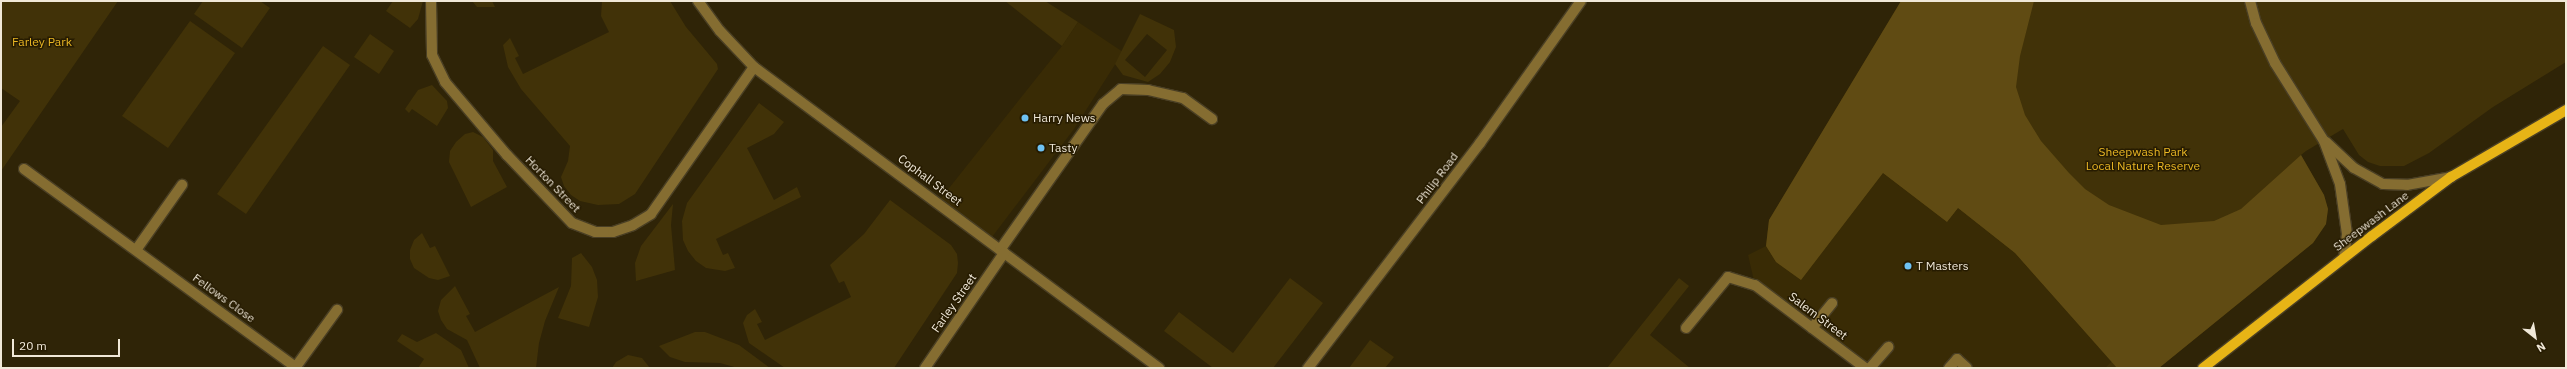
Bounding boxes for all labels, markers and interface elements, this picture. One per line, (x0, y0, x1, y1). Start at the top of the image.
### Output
park label: Farley Park (12, 35, 72, 49)
place label: Harry News (1033, 111, 1096, 125)
marker: Harry News (1020, 113, 1030, 123)
place label: Tasty (1049, 141, 1077, 155)
marker: Tasty (1036, 143, 1046, 153)
park label: Sheepwash Park Local Nature Reserve (2086, 145, 2200, 173)
street label: Philip Road (1413, 149, 1461, 207)
street label: Cophall Street (895, 151, 965, 209)
street label: Horton Street (522, 153, 584, 215)
street label: Sheepwash Lane (2330, 188, 2412, 254)
place label: T Masters (1916, 259, 1969, 273)
marker: T Masters (1903, 261, 1913, 271)
street label: Fellows Close (190, 270, 258, 326)
street label: Farley Street (928, 271, 980, 335)
street label: Salem Street (1786, 289, 1850, 343)
north arrow (2515, 317, 2555, 357)
scale bar (14, 331, 122, 357)
text: 20 m (19, 338, 47, 353)
text: N (2534, 339, 2548, 355)

